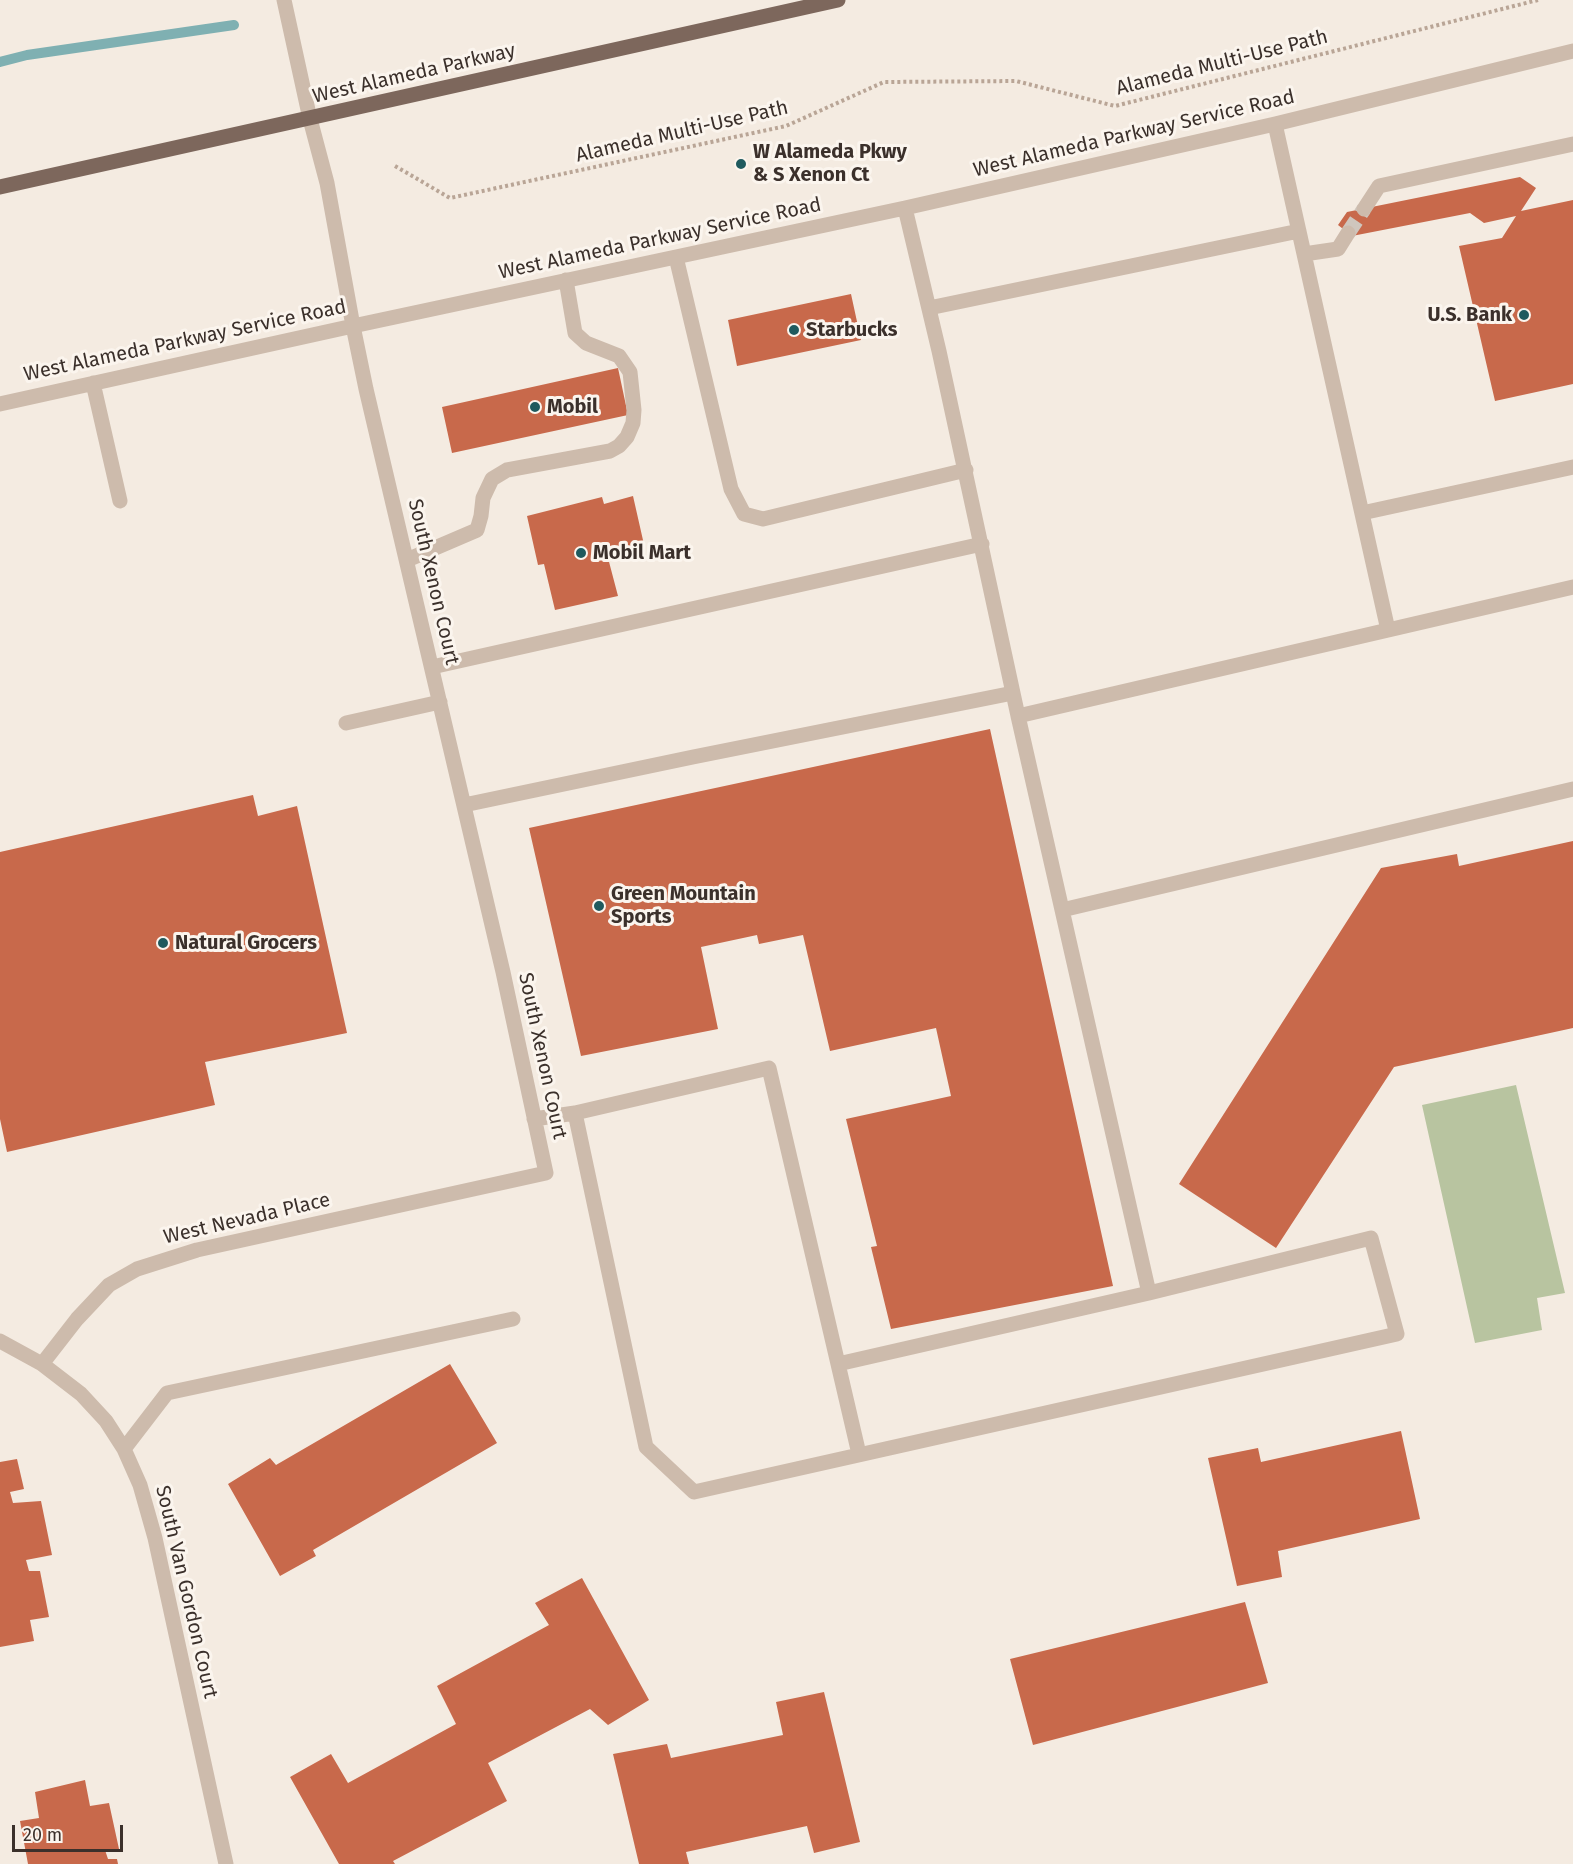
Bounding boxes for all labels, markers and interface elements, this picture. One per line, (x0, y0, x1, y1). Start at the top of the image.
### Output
street label: Alameda Multi-Use Path (1114, 25, 1330, 101)
street label: West Alameda Parkway (310, 39, 518, 109)
street label: West Alameda Parkway Service Road (971, 85, 1297, 183)
street label: Alameda Multi-Use Path (573, 96, 791, 168)
place label: W Alameda Pkwy & S Xenon Ct (753, 140, 907, 187)
marker: W Alameda Pkwy & S Xenon Ct (734, 157, 748, 171)
street label: West Alameda Parkway Service Road (497, 193, 823, 285)
street label: West Alameda Parkway Service Road (22, 295, 348, 387)
place label: U.S. Bank (1428, 303, 1512, 327)
marker: U.S. Bank (1517, 308, 1531, 322)
place label: Starbucks (806, 318, 897, 342)
marker: Starbucks (787, 323, 801, 337)
place label: Mobil (547, 395, 598, 419)
marker: Mobil (528, 400, 542, 414)
street label: South Xenon Court (402, 497, 464, 667)
place label: Mobil Mart (593, 541, 691, 565)
marker: Mobil Mart (574, 546, 588, 560)
place label: Green Mountain Sports (611, 882, 756, 929)
marker: Green Mountain Sports (592, 899, 606, 913)
place label: Natural Grocers (175, 931, 317, 955)
marker: Natural Grocers (156, 936, 170, 950)
street label: South Xenon Court (513, 971, 571, 1141)
street label: West Nevada Place (161, 1188, 333, 1250)
street label: South Van Gordon Court (150, 1483, 222, 1701)
scale bar (15, 1813, 126, 1851)
text: 20 m (23, 1824, 62, 1846)

